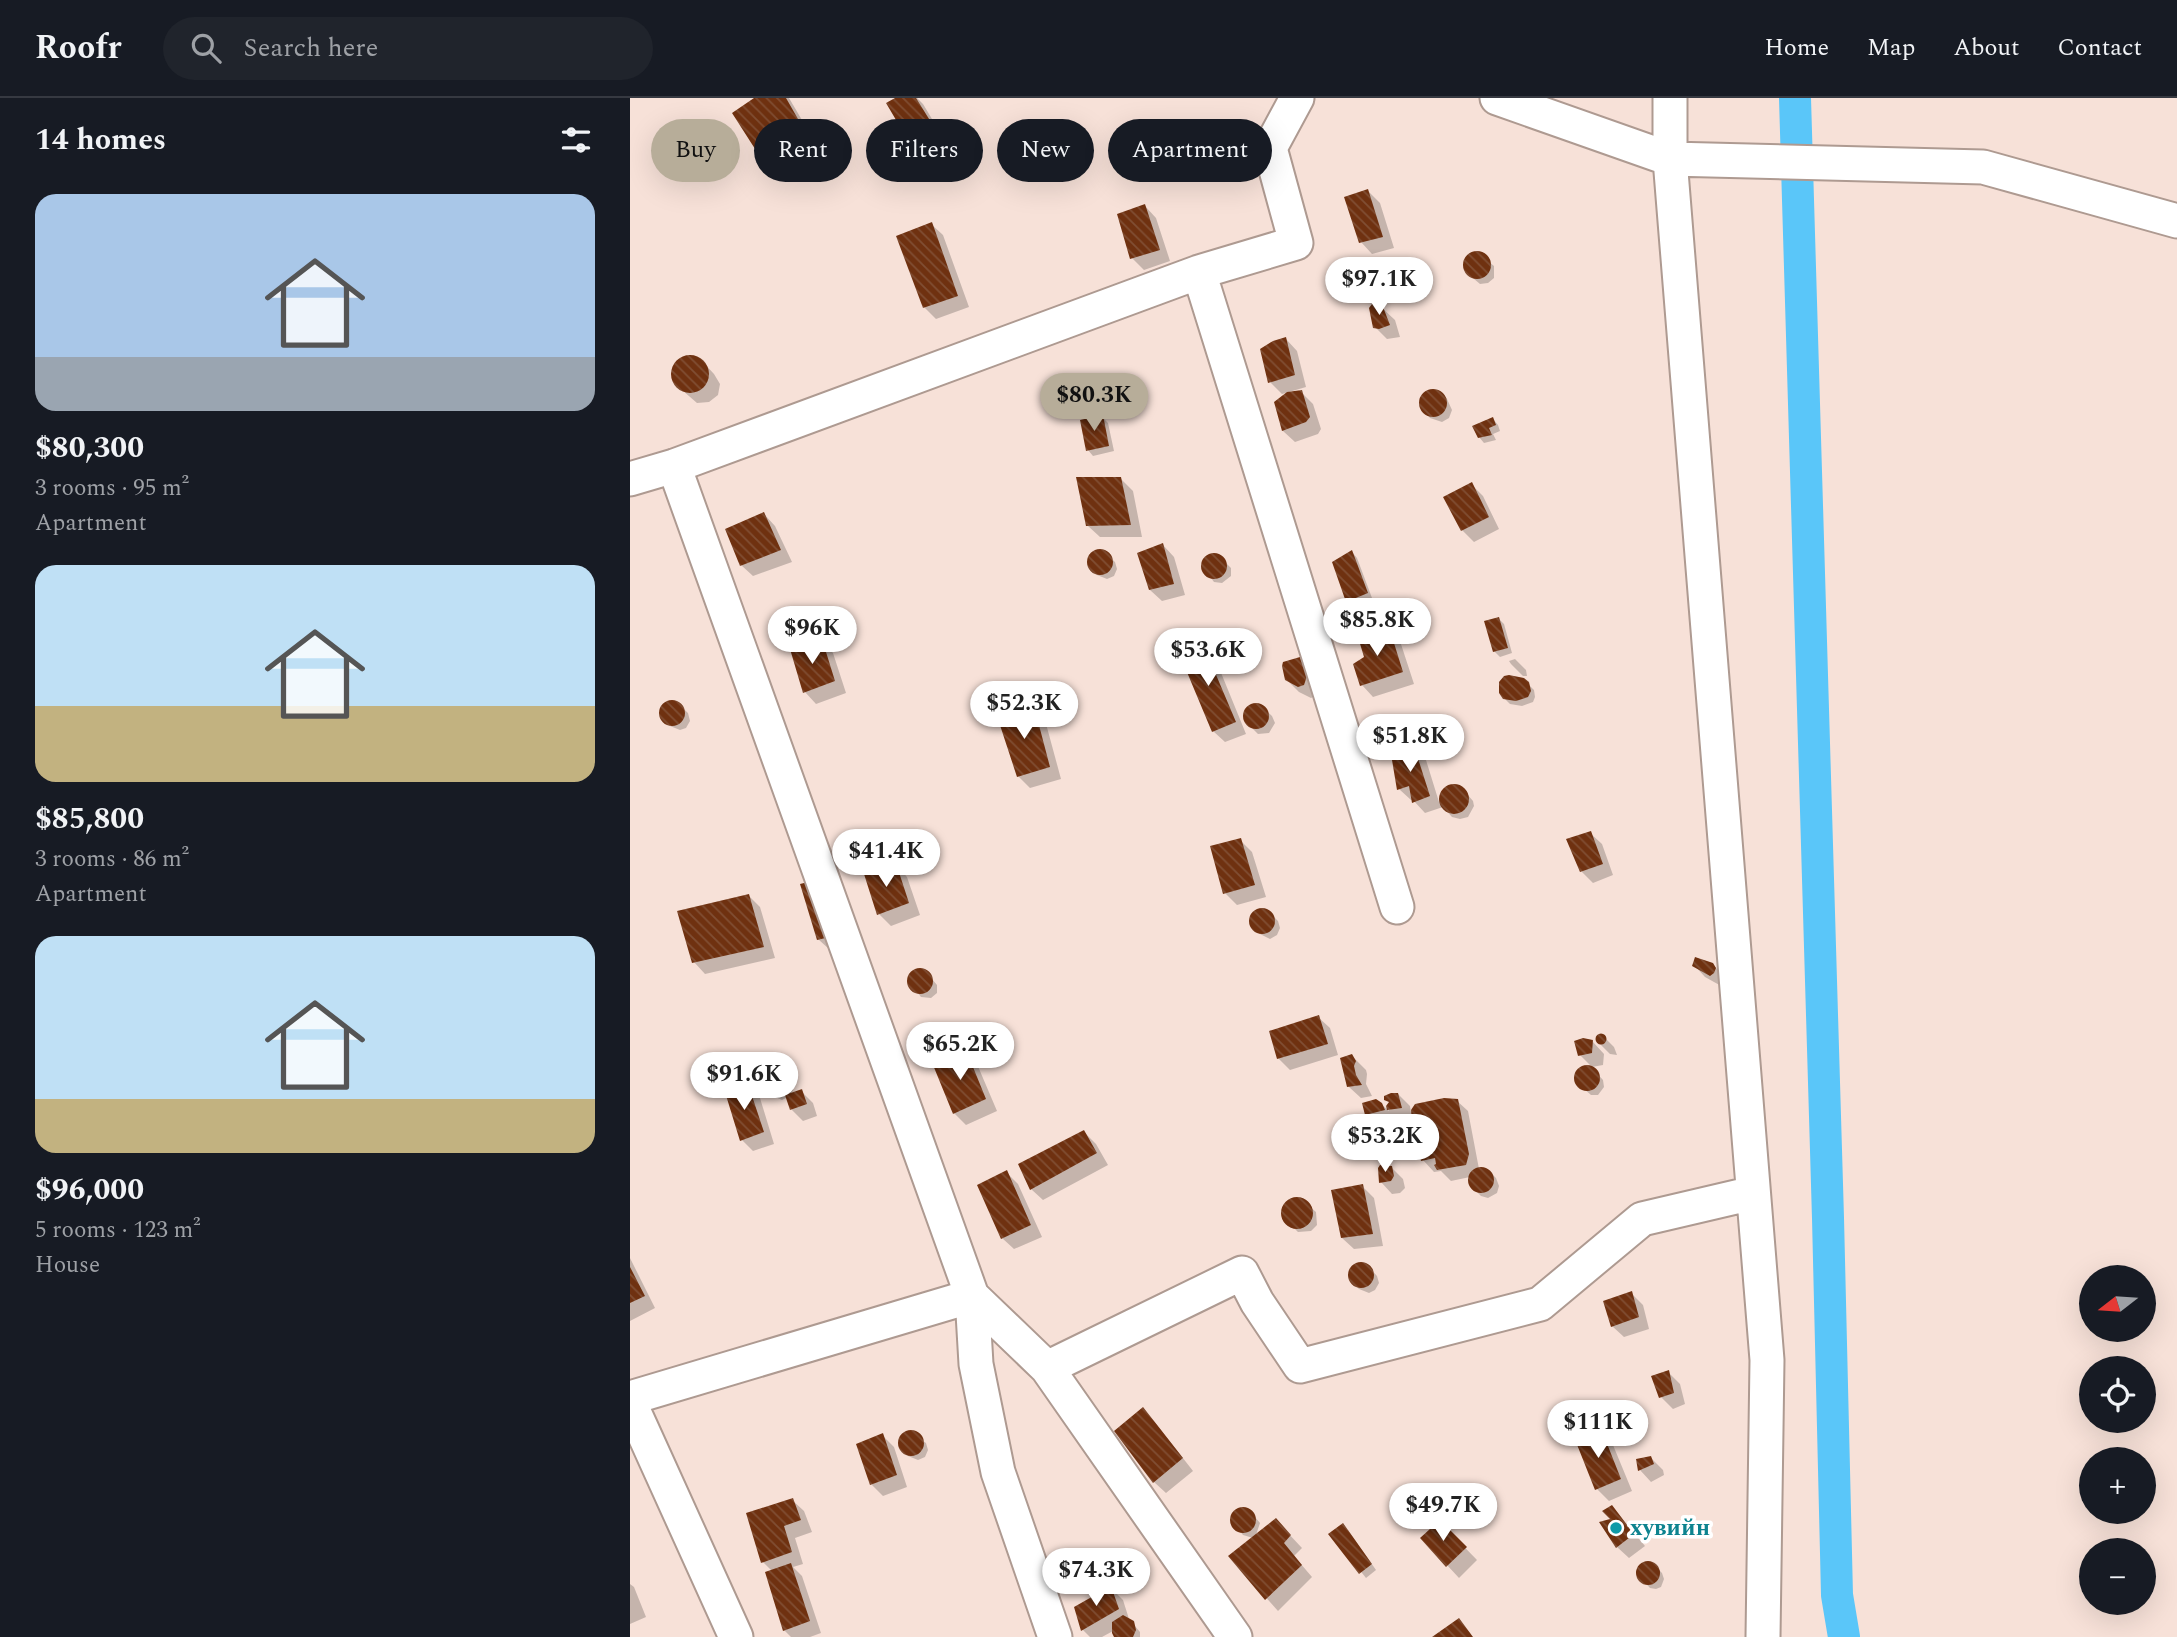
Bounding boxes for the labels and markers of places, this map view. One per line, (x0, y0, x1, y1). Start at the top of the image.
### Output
pin: $97.1K (1322, 258, 1436, 317)
pin: $80.3K (1037, 374, 1151, 433)
pin: $85.8K (1320, 598, 1434, 658)
pin: $96K (771, 606, 853, 666)
pin: $53.6K (1151, 628, 1265, 688)
pin: $52.3K (967, 682, 1081, 741)
pin: $51.8K (1353, 714, 1467, 774)
pin: $41.4K (829, 830, 943, 889)
pin: $65.2K (903, 1023, 1017, 1082)
pin: $91.6K (687, 1052, 801, 1112)
pin: $53.2K (1328, 1114, 1442, 1174)
pin: $111K (1549, 1400, 1647, 1460)
pin: $49.7K (1386, 1484, 1500, 1543)
place label: хувийн (1630, 1511, 1710, 1546)
marker: хувийн (1608, 1520, 1624, 1536)
pin: $74.3K (1039, 1548, 1153, 1608)

